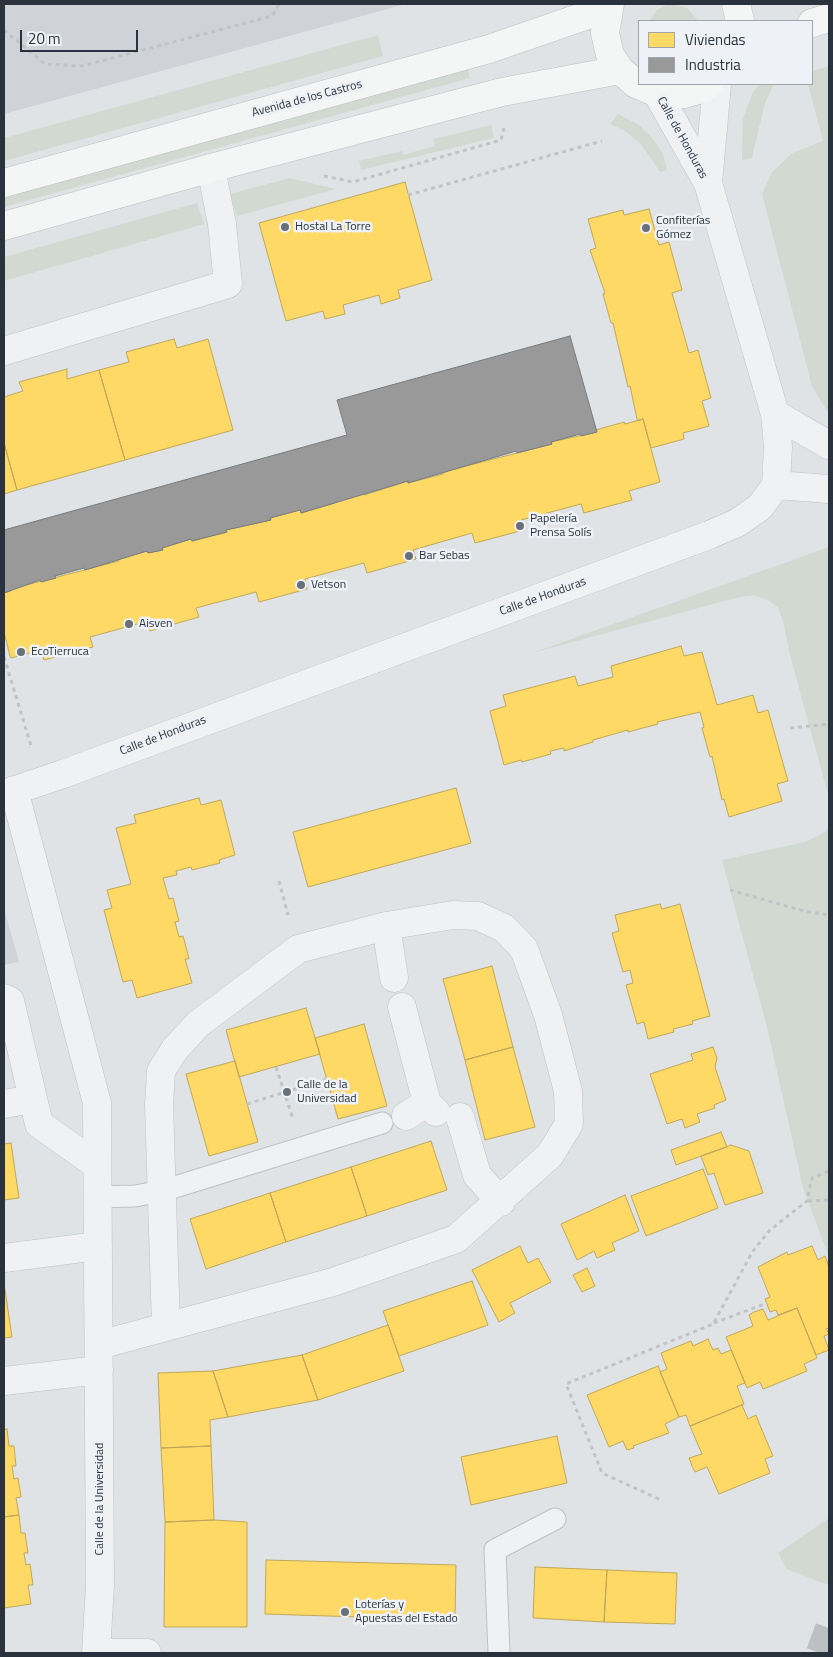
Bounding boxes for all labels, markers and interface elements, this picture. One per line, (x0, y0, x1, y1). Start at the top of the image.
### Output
scale bar (22, 20, 140, 52)
legend (638, 20, 813, 85)
text: 20 m (28, 27, 61, 50)
text: Viviendas (685, 28, 746, 51)
text: Industria (685, 53, 741, 76)
street label: Avenida de los Castros (250, 77, 364, 121)
street label: Calle de Honduras (654, 95, 710, 181)
place label: Confiterías Gómez (656, 214, 710, 242)
place label: Hostal La Torre (295, 220, 371, 234)
marker: Hostal La Torre (279, 221, 291, 233)
marker: Confiterías Gómez (640, 222, 652, 234)
place label: Papelería Prensa Solís (530, 512, 592, 540)
marker: Papelería Prensa Solís (514, 520, 526, 532)
place label: Bar Sebas (419, 549, 470, 563)
marker: Bar Sebas (403, 550, 415, 562)
street label: Calle de Honduras (498, 575, 588, 619)
place label: Vetson (311, 578, 346, 592)
marker: Vetson (295, 579, 307, 591)
place label: Aisven (139, 617, 172, 631)
marker: Aisven (123, 618, 135, 630)
place label: EcoTierruca (31, 645, 89, 659)
marker: EcoTierruca (15, 646, 27, 658)
street label: Calle de Honduras (118, 713, 208, 759)
place label: Calle de la Universidad (297, 1078, 357, 1106)
marker: Calle de la Universidad (281, 1086, 293, 1098)
street label: Calle de la Universidad (93, 1443, 107, 1555)
place label: Loterías y Apuestas del Estado (355, 1598, 458, 1626)
marker: Loterías y Apuestas del Estado (339, 1606, 351, 1618)

